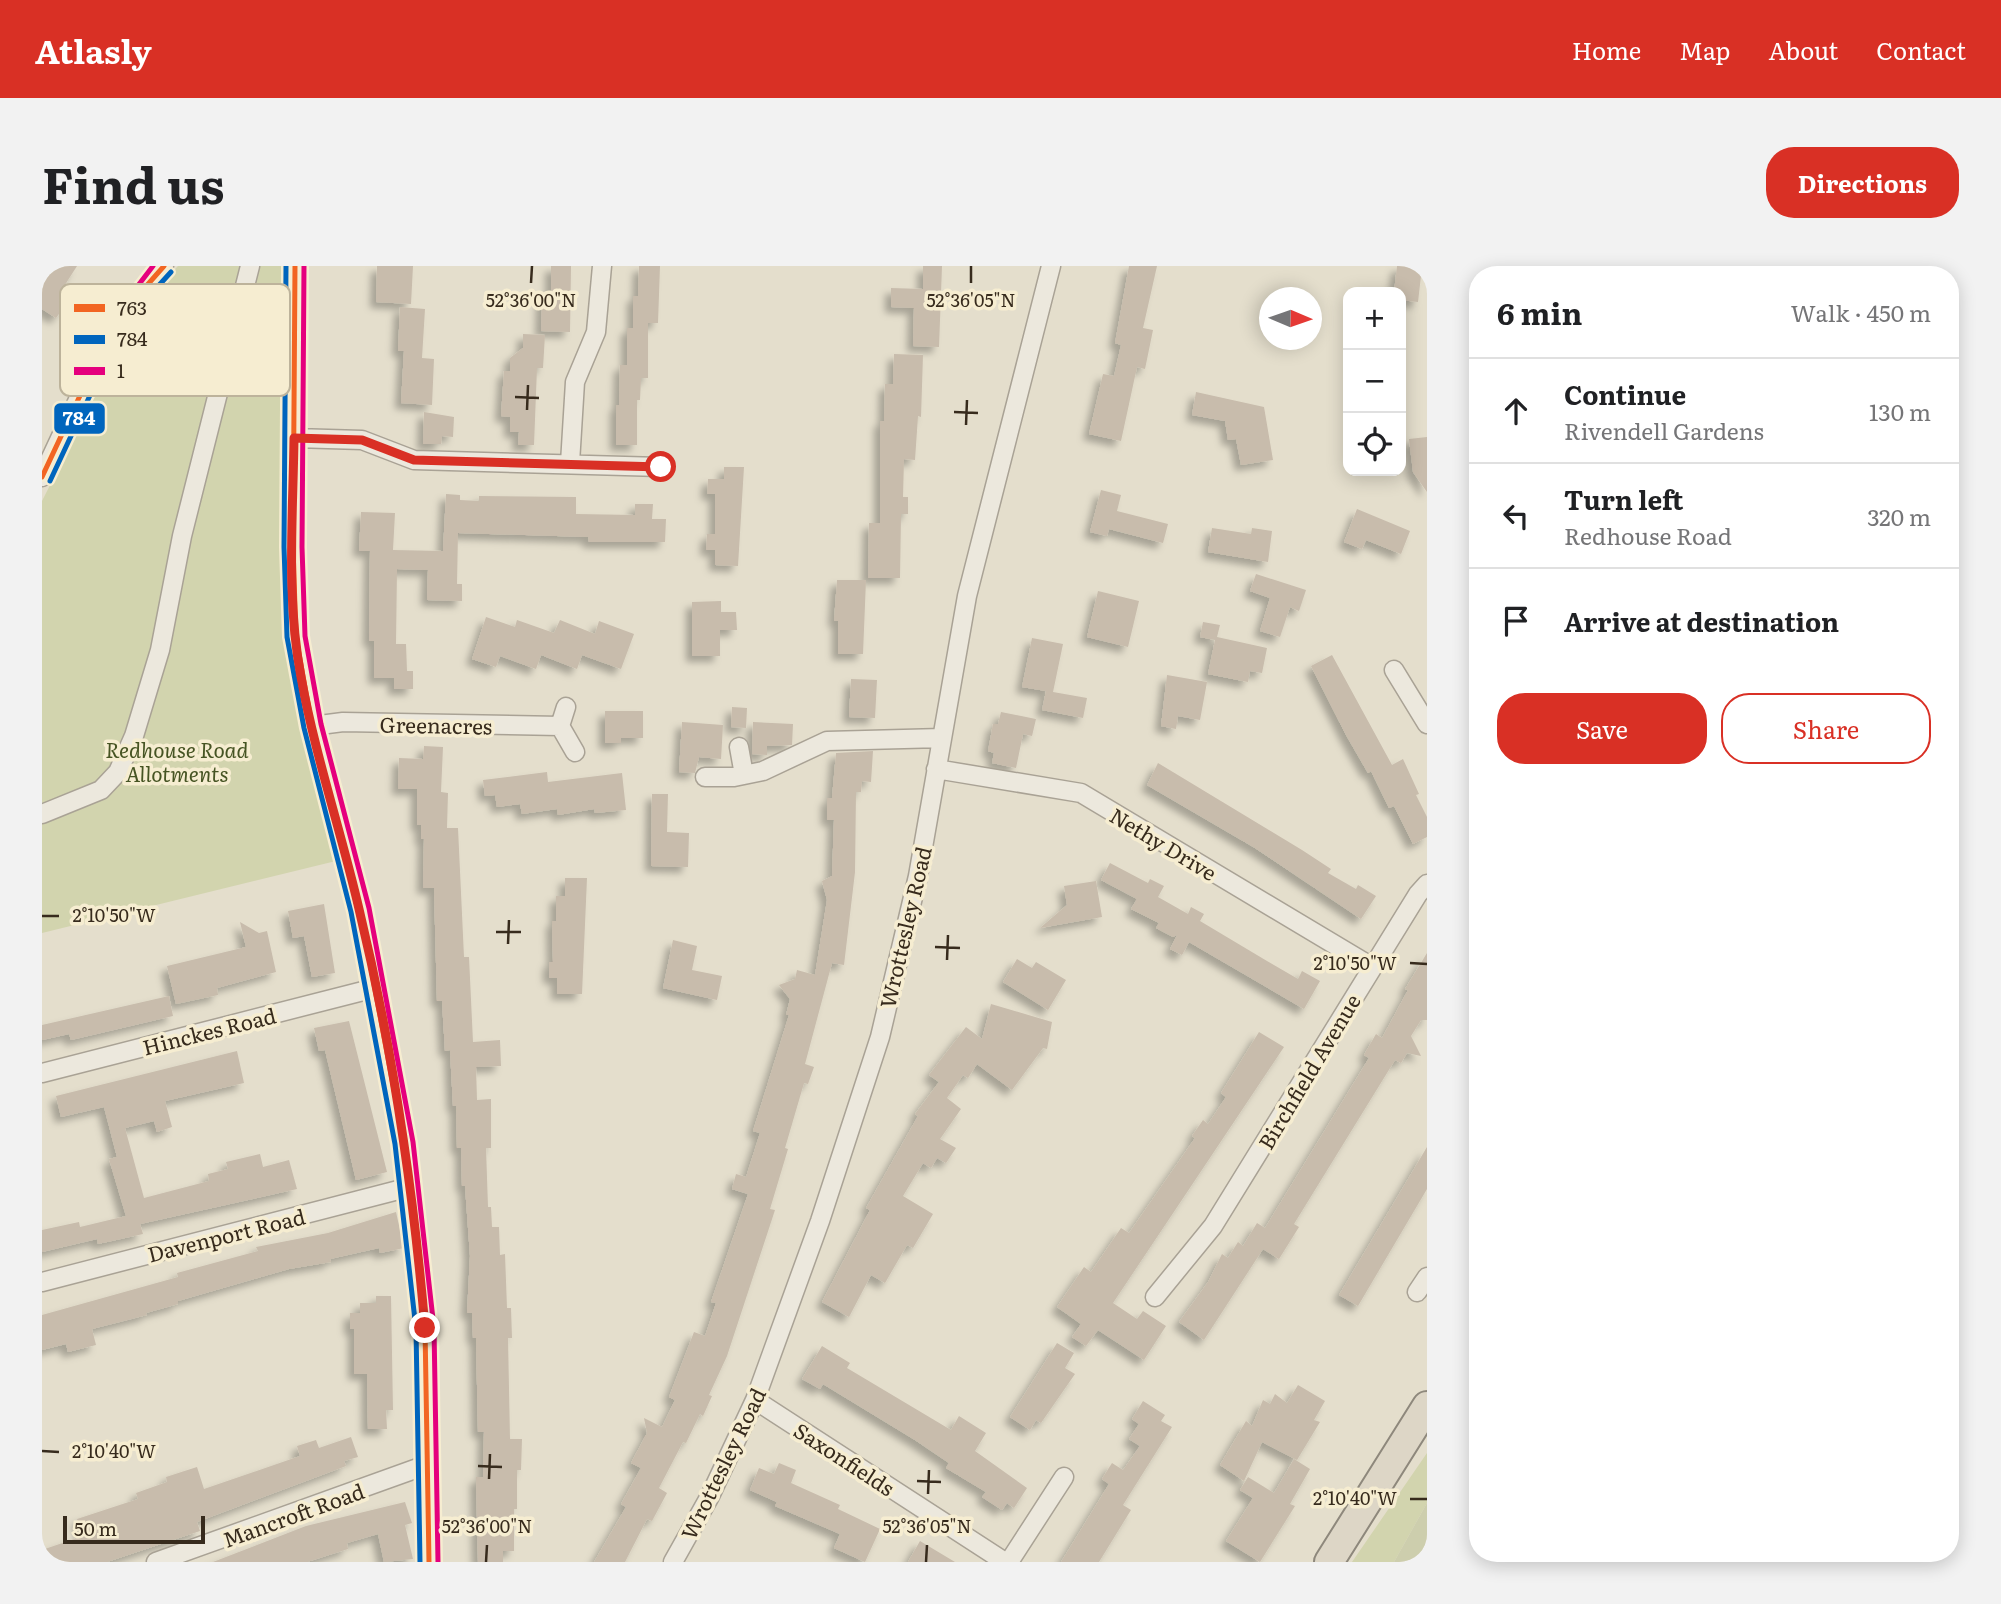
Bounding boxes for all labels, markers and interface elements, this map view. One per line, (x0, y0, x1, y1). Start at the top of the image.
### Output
text: Atlasly (35, 25, 152, 74)
text: Home (1572, 32, 1641, 67)
text: Map (1679, 32, 1730, 67)
text: About (1768, 32, 1838, 67)
text: Contact (1876, 32, 1966, 67)
text: Find us (42, 146, 225, 219)
button: Directions (1766, 147, 1959, 218)
legend (60, 284, 290, 396)
text: 52°36'00"N (486, 286, 576, 313)
text: 52°36'05"N (926, 286, 1016, 313)
north arrow (1259, 287, 1322, 350)
map controls (1343, 287, 1406, 476)
button: + (1343, 287, 1406, 350)
text: 6 min (1497, 290, 1582, 334)
text: 763 (117, 293, 147, 321)
text: Walk · 450 m (1791, 295, 1931, 329)
text: 784 (117, 324, 148, 352)
button: − (1343, 350, 1406, 413)
text: 1 (117, 356, 125, 384)
text: Continue (1564, 374, 1686, 413)
icon: ahead (1497, 392, 1535, 430)
text: 130 m (1869, 394, 1931, 428)
line badge: 784 (53, 402, 106, 435)
text: 784 (63, 403, 96, 431)
button: locate (1343, 413, 1406, 476)
text: Rivendell Gardens (1564, 413, 1764, 447)
route start (645, 451, 676, 482)
text: Turn left (1564, 479, 1683, 518)
icon: left (1497, 497, 1535, 535)
text: 320 m (1867, 499, 1931, 533)
text: Redhouse Road (1564, 518, 1732, 552)
text: Arrive at destination (1564, 601, 1839, 640)
icon: arrive (1497, 602, 1535, 640)
button: Save (1497, 693, 1707, 764)
button: Share (1721, 693, 1931, 764)
street label: Greenacres (380, 708, 492, 740)
park label: Redhouse Road Allotments (105, 733, 249, 788)
street label: Nethy Drive (1105, 799, 1223, 887)
street label: Wrottesley Road (870, 843, 938, 1011)
text: 2°10'50"W (72, 901, 156, 928)
text: 2°10'50"W (1313, 949, 1397, 976)
street label: Birchfield Avenue (1249, 987, 1367, 1155)
street label: Hinckes Road (139, 998, 279, 1062)
street label: Davenport Road (144, 1199, 308, 1269)
route end (409, 1312, 440, 1343)
street label: Wrottesley Road (672, 1382, 772, 1544)
street label: Saxonfields (789, 1414, 901, 1502)
text: 2°10'40"W (72, 1437, 156, 1464)
street label: Mancroft Road (218, 1474, 368, 1554)
text: 2°10'40"W (1313, 1484, 1397, 1511)
text: 52°36'00"N (442, 1512, 532, 1539)
text: 52°36'05"N (882, 1512, 972, 1539)
scale bar (63, 1513, 205, 1545)
text: 50 m (74, 1514, 117, 1542)

